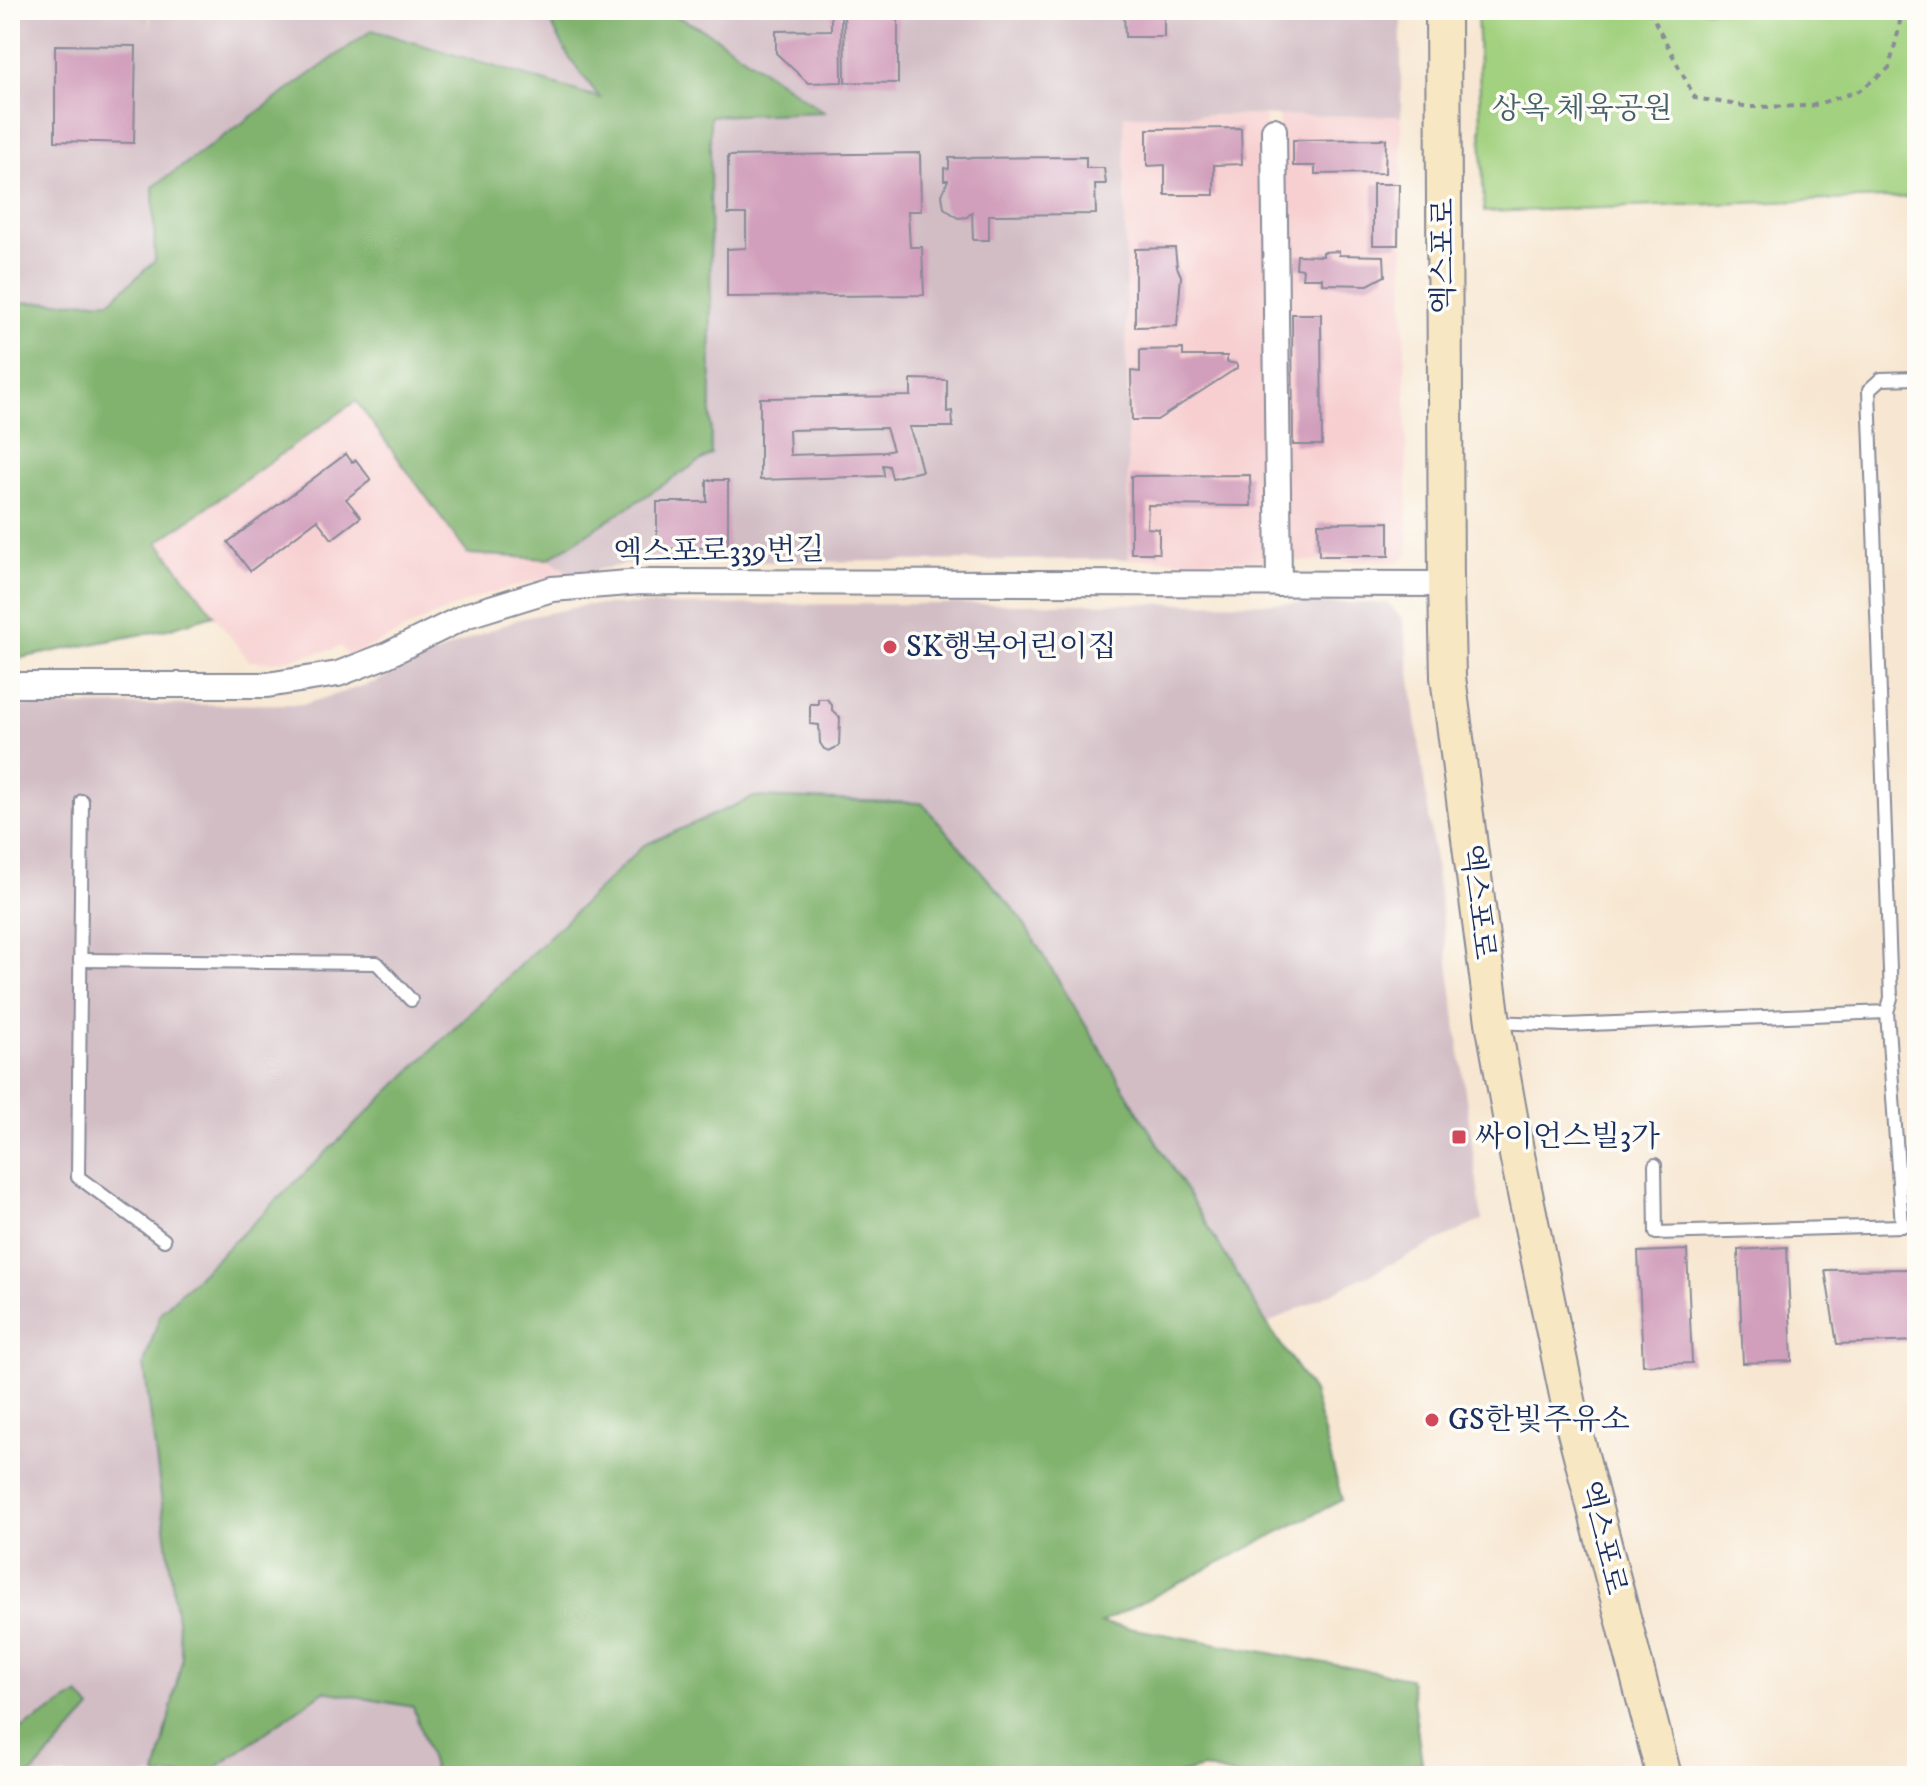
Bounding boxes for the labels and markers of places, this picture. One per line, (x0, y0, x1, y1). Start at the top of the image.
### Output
place label: SK행복어린이집 (906, 629, 1117, 666)
marker: SK행복어린이집 (881, 638, 899, 656)
place label: 싸이언스빌3가 (1475, 1119, 1660, 1156)
marker: 싸이언스빌3가 (1450, 1128, 1468, 1146)
place label: GS한빛주유소 (1448, 1402, 1630, 1439)
marker: GS한빛주유소 (1423, 1411, 1441, 1429)

